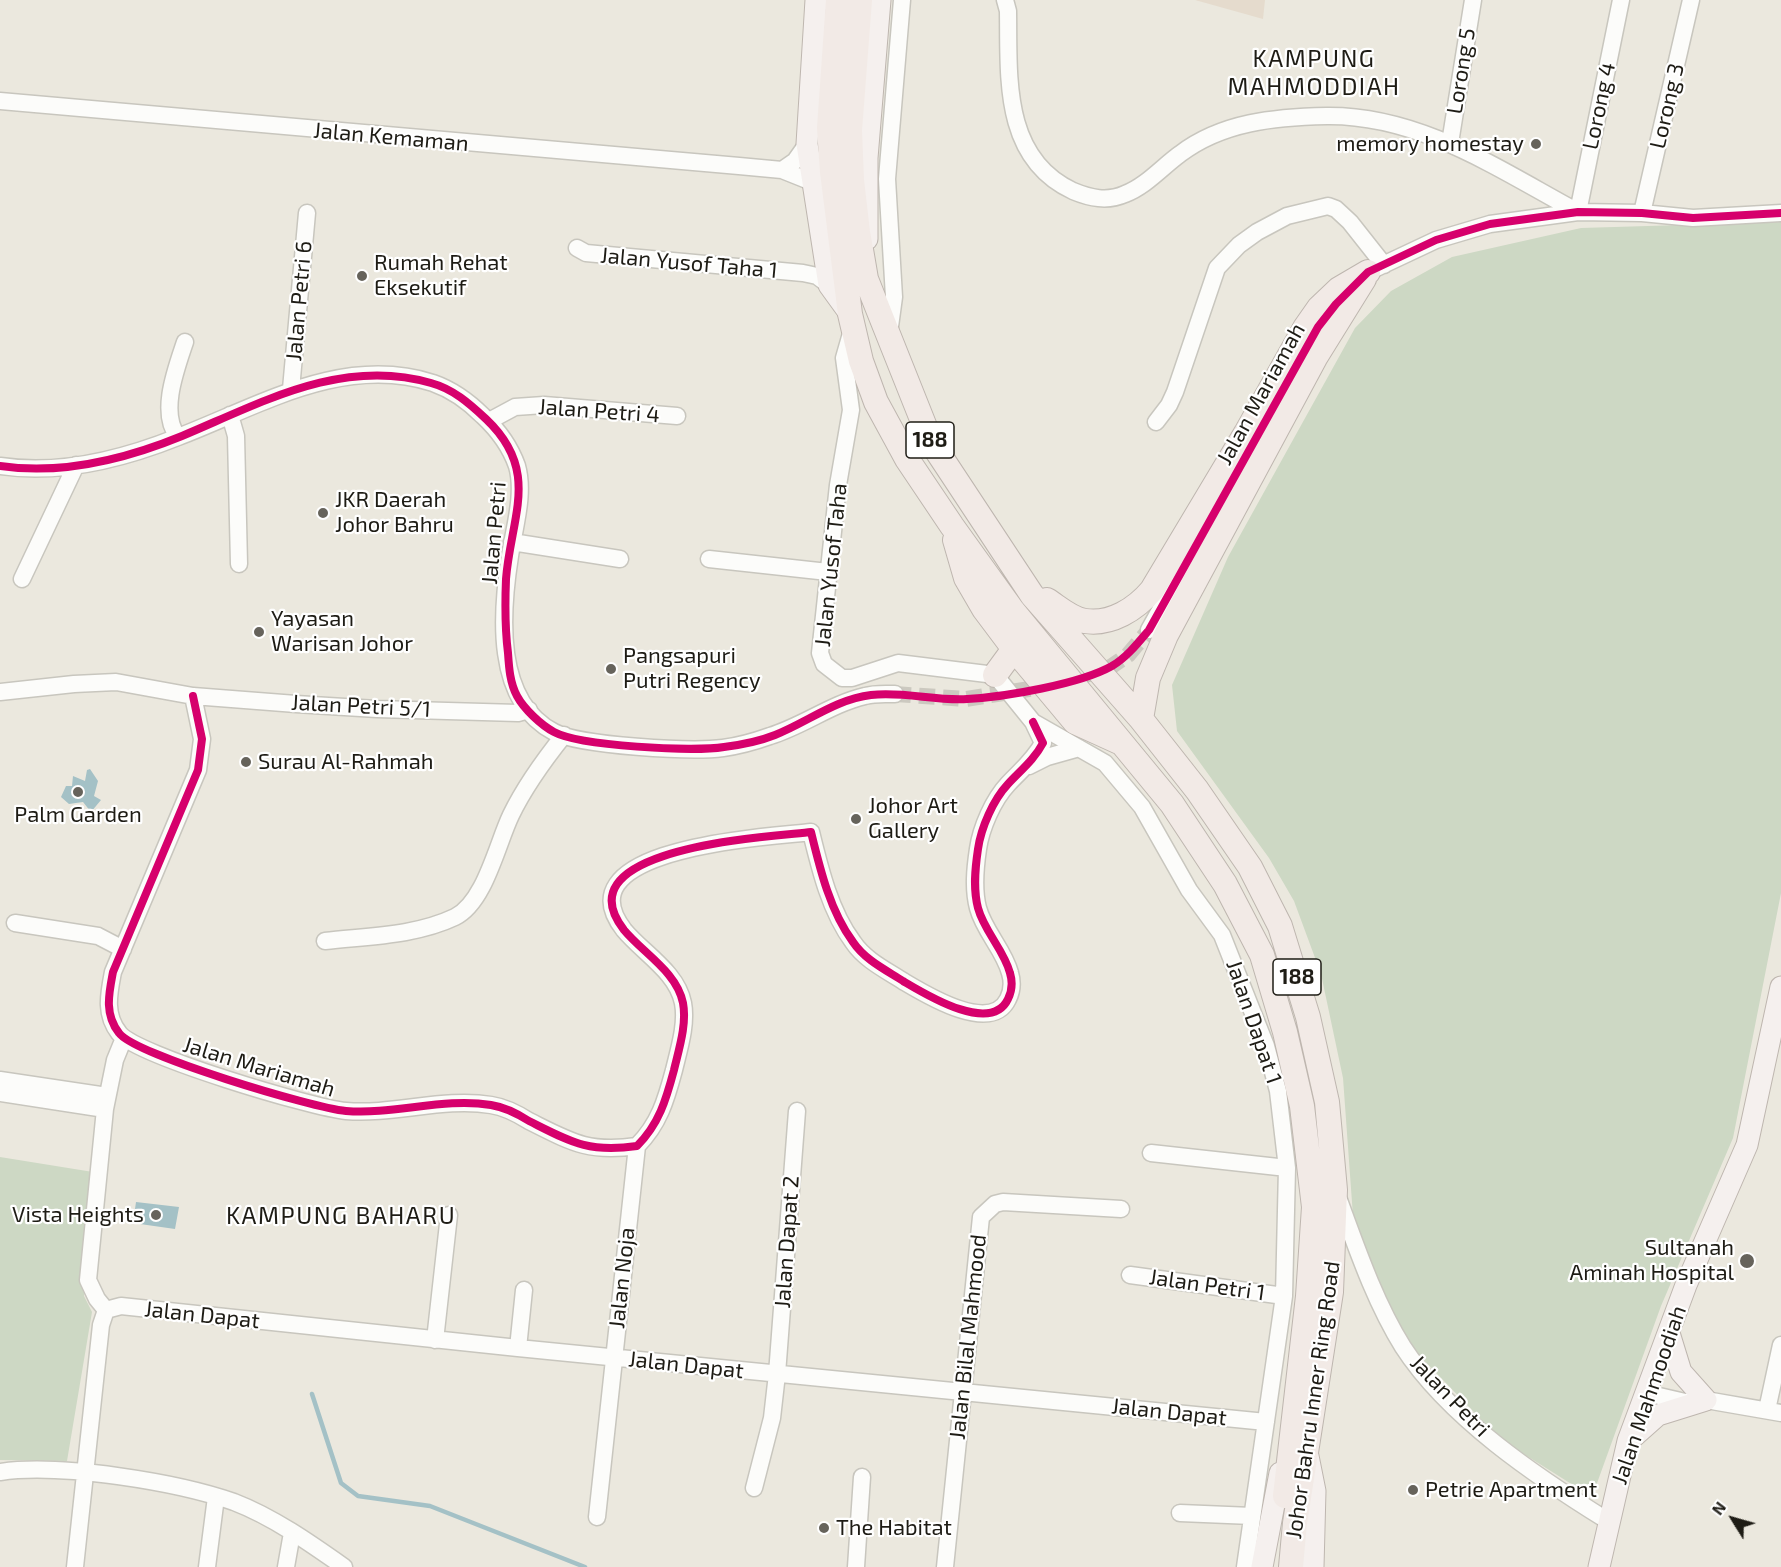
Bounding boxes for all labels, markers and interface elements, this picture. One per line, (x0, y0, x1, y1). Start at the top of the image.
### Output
street label: Lorong 5 (1441, 26, 1481, 116)
district label: KAMPUNG MAHMODDIAH (1227, 45, 1401, 101)
street label: Lorong 4 (1577, 60, 1621, 152)
street label: Lorong 3 (1644, 61, 1690, 151)
street label: Jalan Kemaman (312, 117, 470, 157)
place label: memory homestay (1336, 131, 1524, 157)
marker: memory homestay (1529, 137, 1543, 151)
street label: Jalan Petri 6 (281, 240, 317, 362)
street label: Jalan Yusof Taha 1 (599, 242, 779, 284)
place label: Rumah Rehat Eksekutif (374, 250, 508, 302)
marker: Rumah Rehat Eksekutif (355, 269, 369, 283)
street label: Jalan Mariamah (1211, 319, 1311, 469)
street label: Jalan Petri 4 (537, 394, 661, 428)
road number: 188 (906, 422, 954, 458)
street label: Jalan Petri (476, 480, 512, 586)
street label: Jalan Yusof Taha (809, 482, 853, 648)
place label: JKR Daerah Johor Bahru (335, 487, 454, 538)
marker: JKR Daerah Johor Bahru (316, 506, 330, 520)
place label: Yayasan Warisan Johor (271, 606, 413, 658)
marker: Yayasan Warisan Johor (252, 625, 266, 639)
place label: Pangsapuri Putri Regency (623, 643, 761, 694)
marker: Pangsapuri Putri Regency (604, 662, 618, 676)
street label: Jalan Petri 5/1 (290, 689, 432, 723)
place label: Surau Al-Rahmah (258, 749, 433, 775)
marker: Surau Al-Rahmah (239, 755, 253, 769)
marker: Palm Garden (71, 785, 85, 799)
place label: Johor Art Gallery (868, 793, 958, 844)
place label: Palm Garden (14, 802, 142, 828)
marker: Johor Art Gallery (849, 812, 863, 826)
street label: Jalan Dapat 1 (1220, 957, 1288, 1087)
road number: 188 (1273, 959, 1321, 995)
street label: Jalan Mariamah (180, 1031, 338, 1103)
street label: Jalan Dapat 2 (769, 1175, 805, 1309)
place label: Vista Heights (12, 1202, 144, 1228)
district label: KAMPUNG BAHARU (226, 1202, 456, 1230)
marker: Vista Heights (149, 1208, 163, 1222)
street label: Jalan Noja (604, 1226, 640, 1330)
street label: Jalan Bilal Mahmood (944, 1233, 992, 1441)
place label: Sultanah Aminah Hospital (1569, 1235, 1734, 1286)
marker: Sultanah Aminah Hospital (1738, 1252, 1756, 1270)
street label: Johor Bahru Inner Ring Road (1280, 1259, 1346, 1541)
street label: Jalan Petri 1 (1147, 1264, 1267, 1306)
street label: Jalan Dapat (143, 1296, 261, 1334)
street label: Jalan Mahmoodiah (1606, 1302, 1692, 1488)
street label: Jalan Dapat (627, 1346, 745, 1384)
street label: Jalan Petri (1405, 1350, 1495, 1442)
street label: Jalan Dapat (1110, 1393, 1228, 1431)
place label: Petrie Apartment (1425, 1477, 1597, 1503)
marker: Petrie Apartment (1406, 1483, 1420, 1497)
north arrow (1703, 1489, 1763, 1549)
text: N (1707, 1498, 1729, 1518)
place label: The Habitat (836, 1515, 952, 1541)
marker: The Habitat (817, 1521, 831, 1535)

